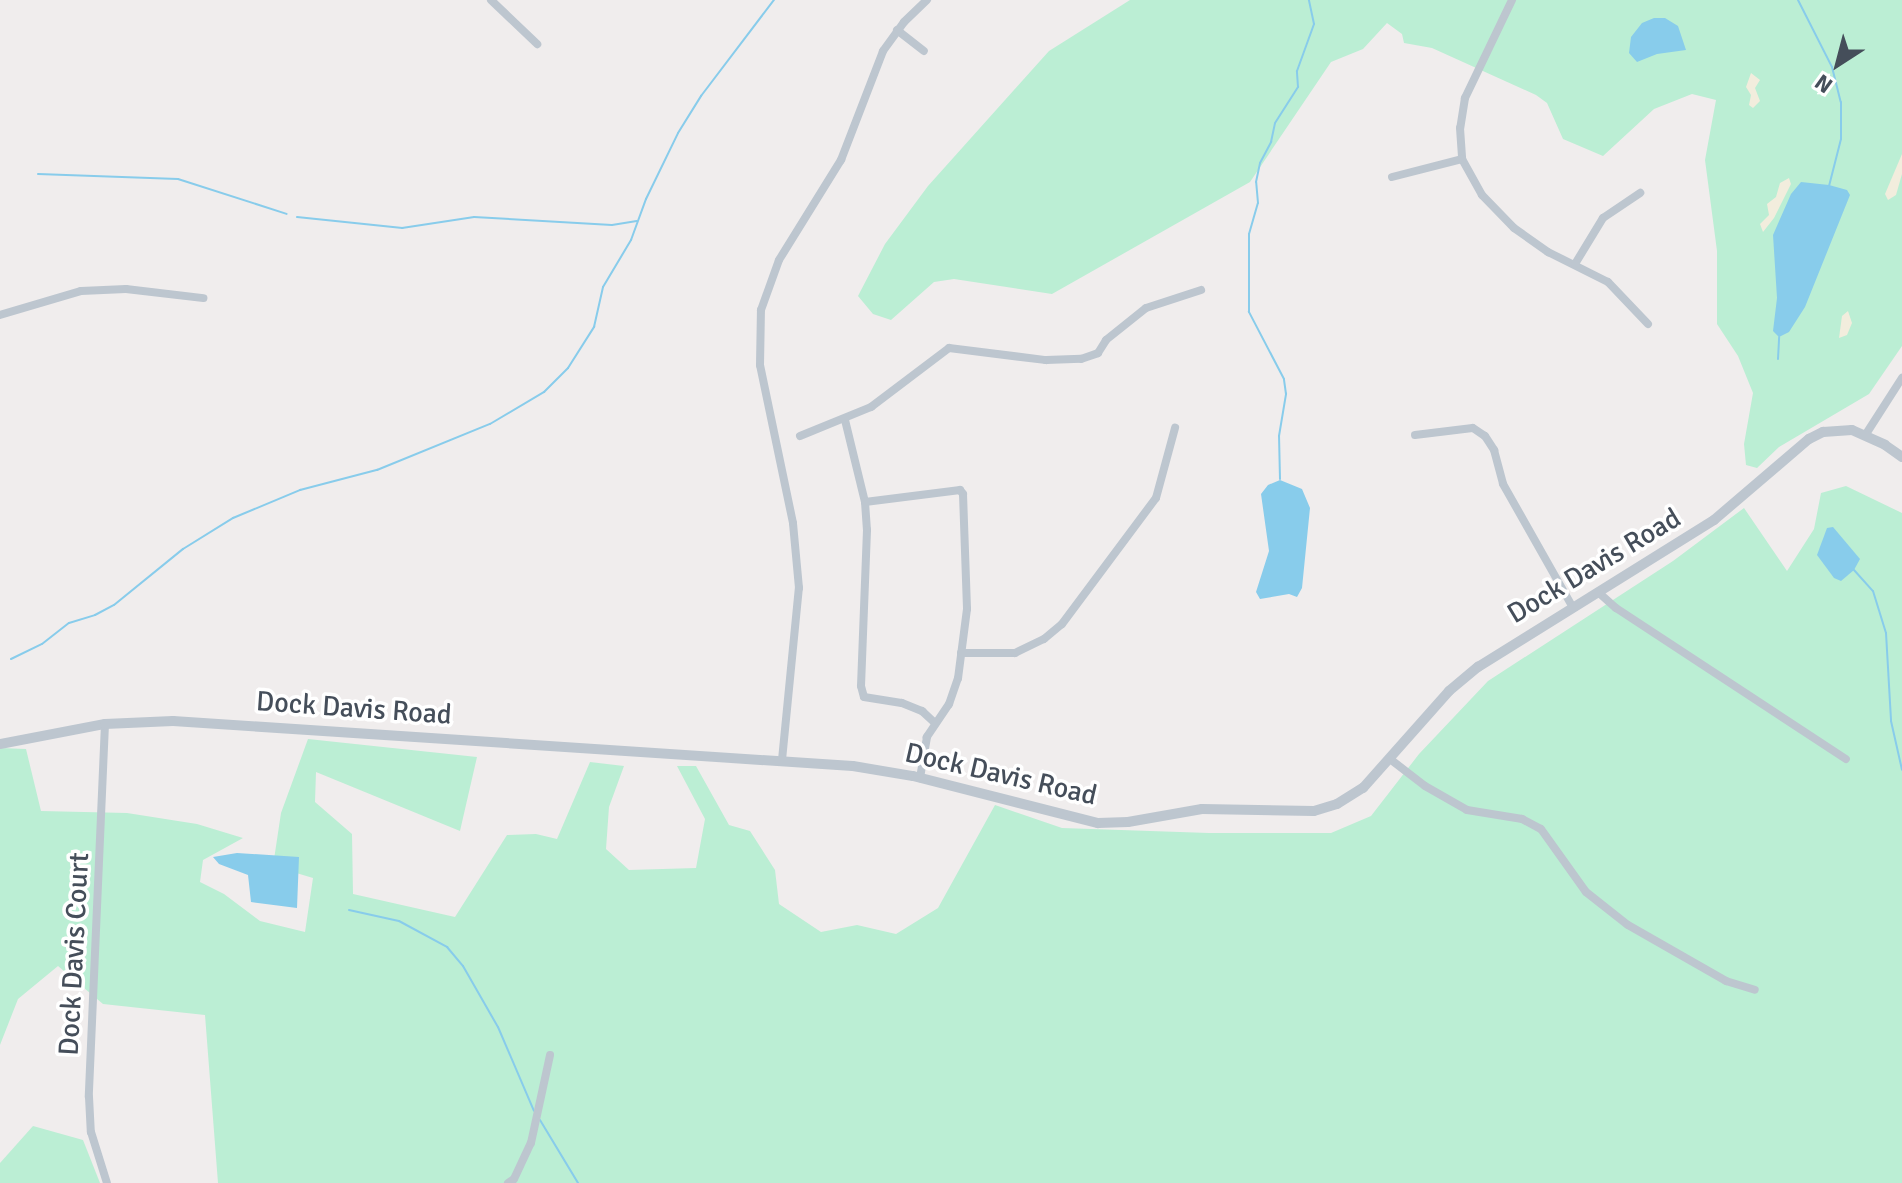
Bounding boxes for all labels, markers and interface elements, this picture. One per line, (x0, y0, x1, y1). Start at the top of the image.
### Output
north arrow (1798, 24, 1878, 104)
text: N (1809, 68, 1838, 99)
street label: Dock Davis Road (1501, 501, 1687, 631)
street label: Dock Davis Road (255, 684, 453, 732)
street label: Dock Davis Road (902, 736, 1100, 812)
street label: Dock Davis Court (52, 852, 96, 1056)

